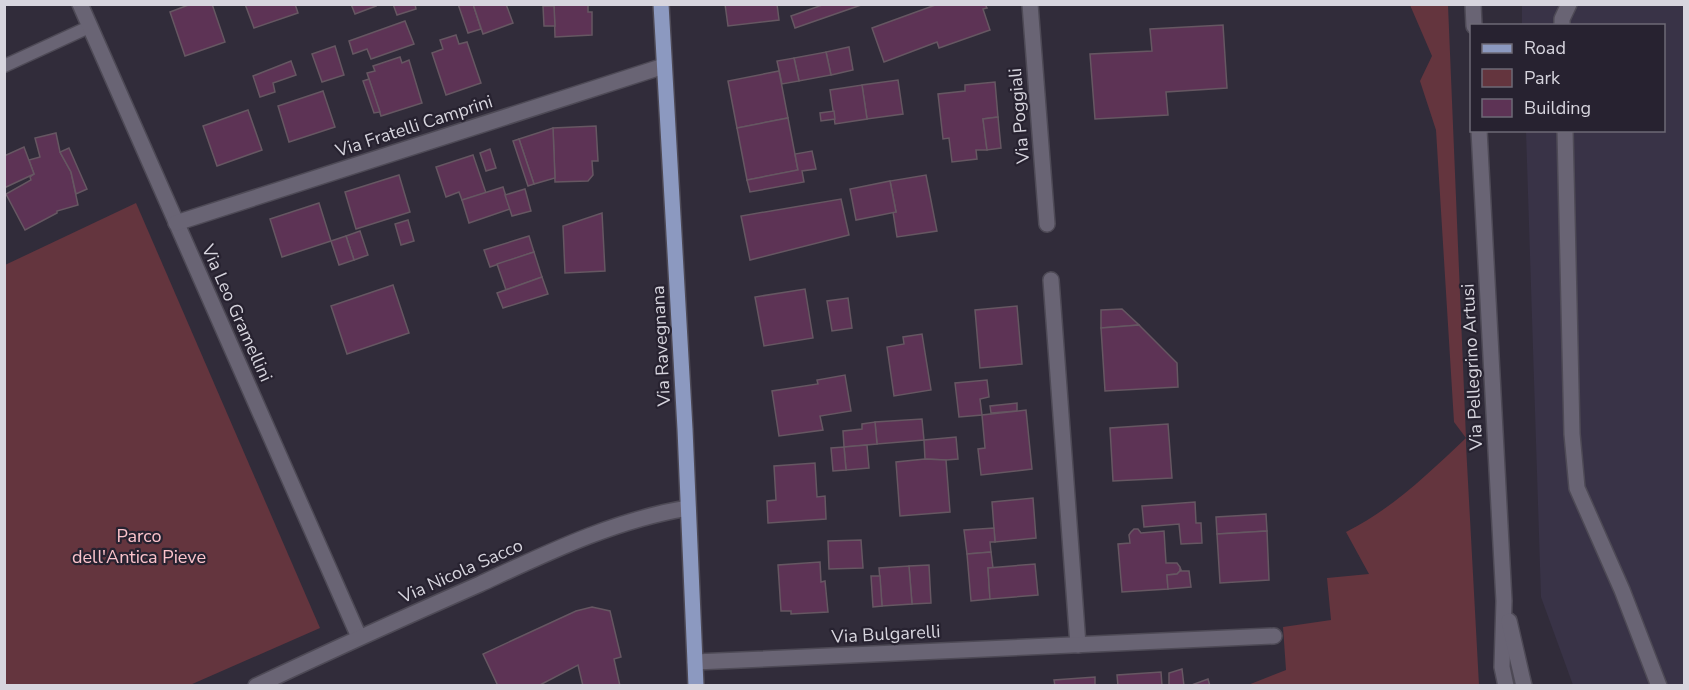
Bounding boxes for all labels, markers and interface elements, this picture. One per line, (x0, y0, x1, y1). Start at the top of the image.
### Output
legend (1470, 24, 1665, 132)
text: Road (1524, 36, 1566, 60)
text: Park (1524, 66, 1561, 90)
street label: Via Poggiali (1003, 67, 1035, 166)
street label: Via Fratelli Camprini (331, 89, 496, 163)
text: Building (1524, 96, 1591, 120)
street label: Via Leo Gramellini (196, 240, 278, 385)
street label: Via Pellegrino Artusi (1456, 283, 1488, 452)
street label: Via Ravegnana (646, 285, 676, 408)
park label: Parco dell'Antica Pieve (72, 524, 206, 569)
street label: Via Nicola Sacco (395, 533, 527, 609)
street label: Via Bulgarelli (830, 619, 941, 649)

